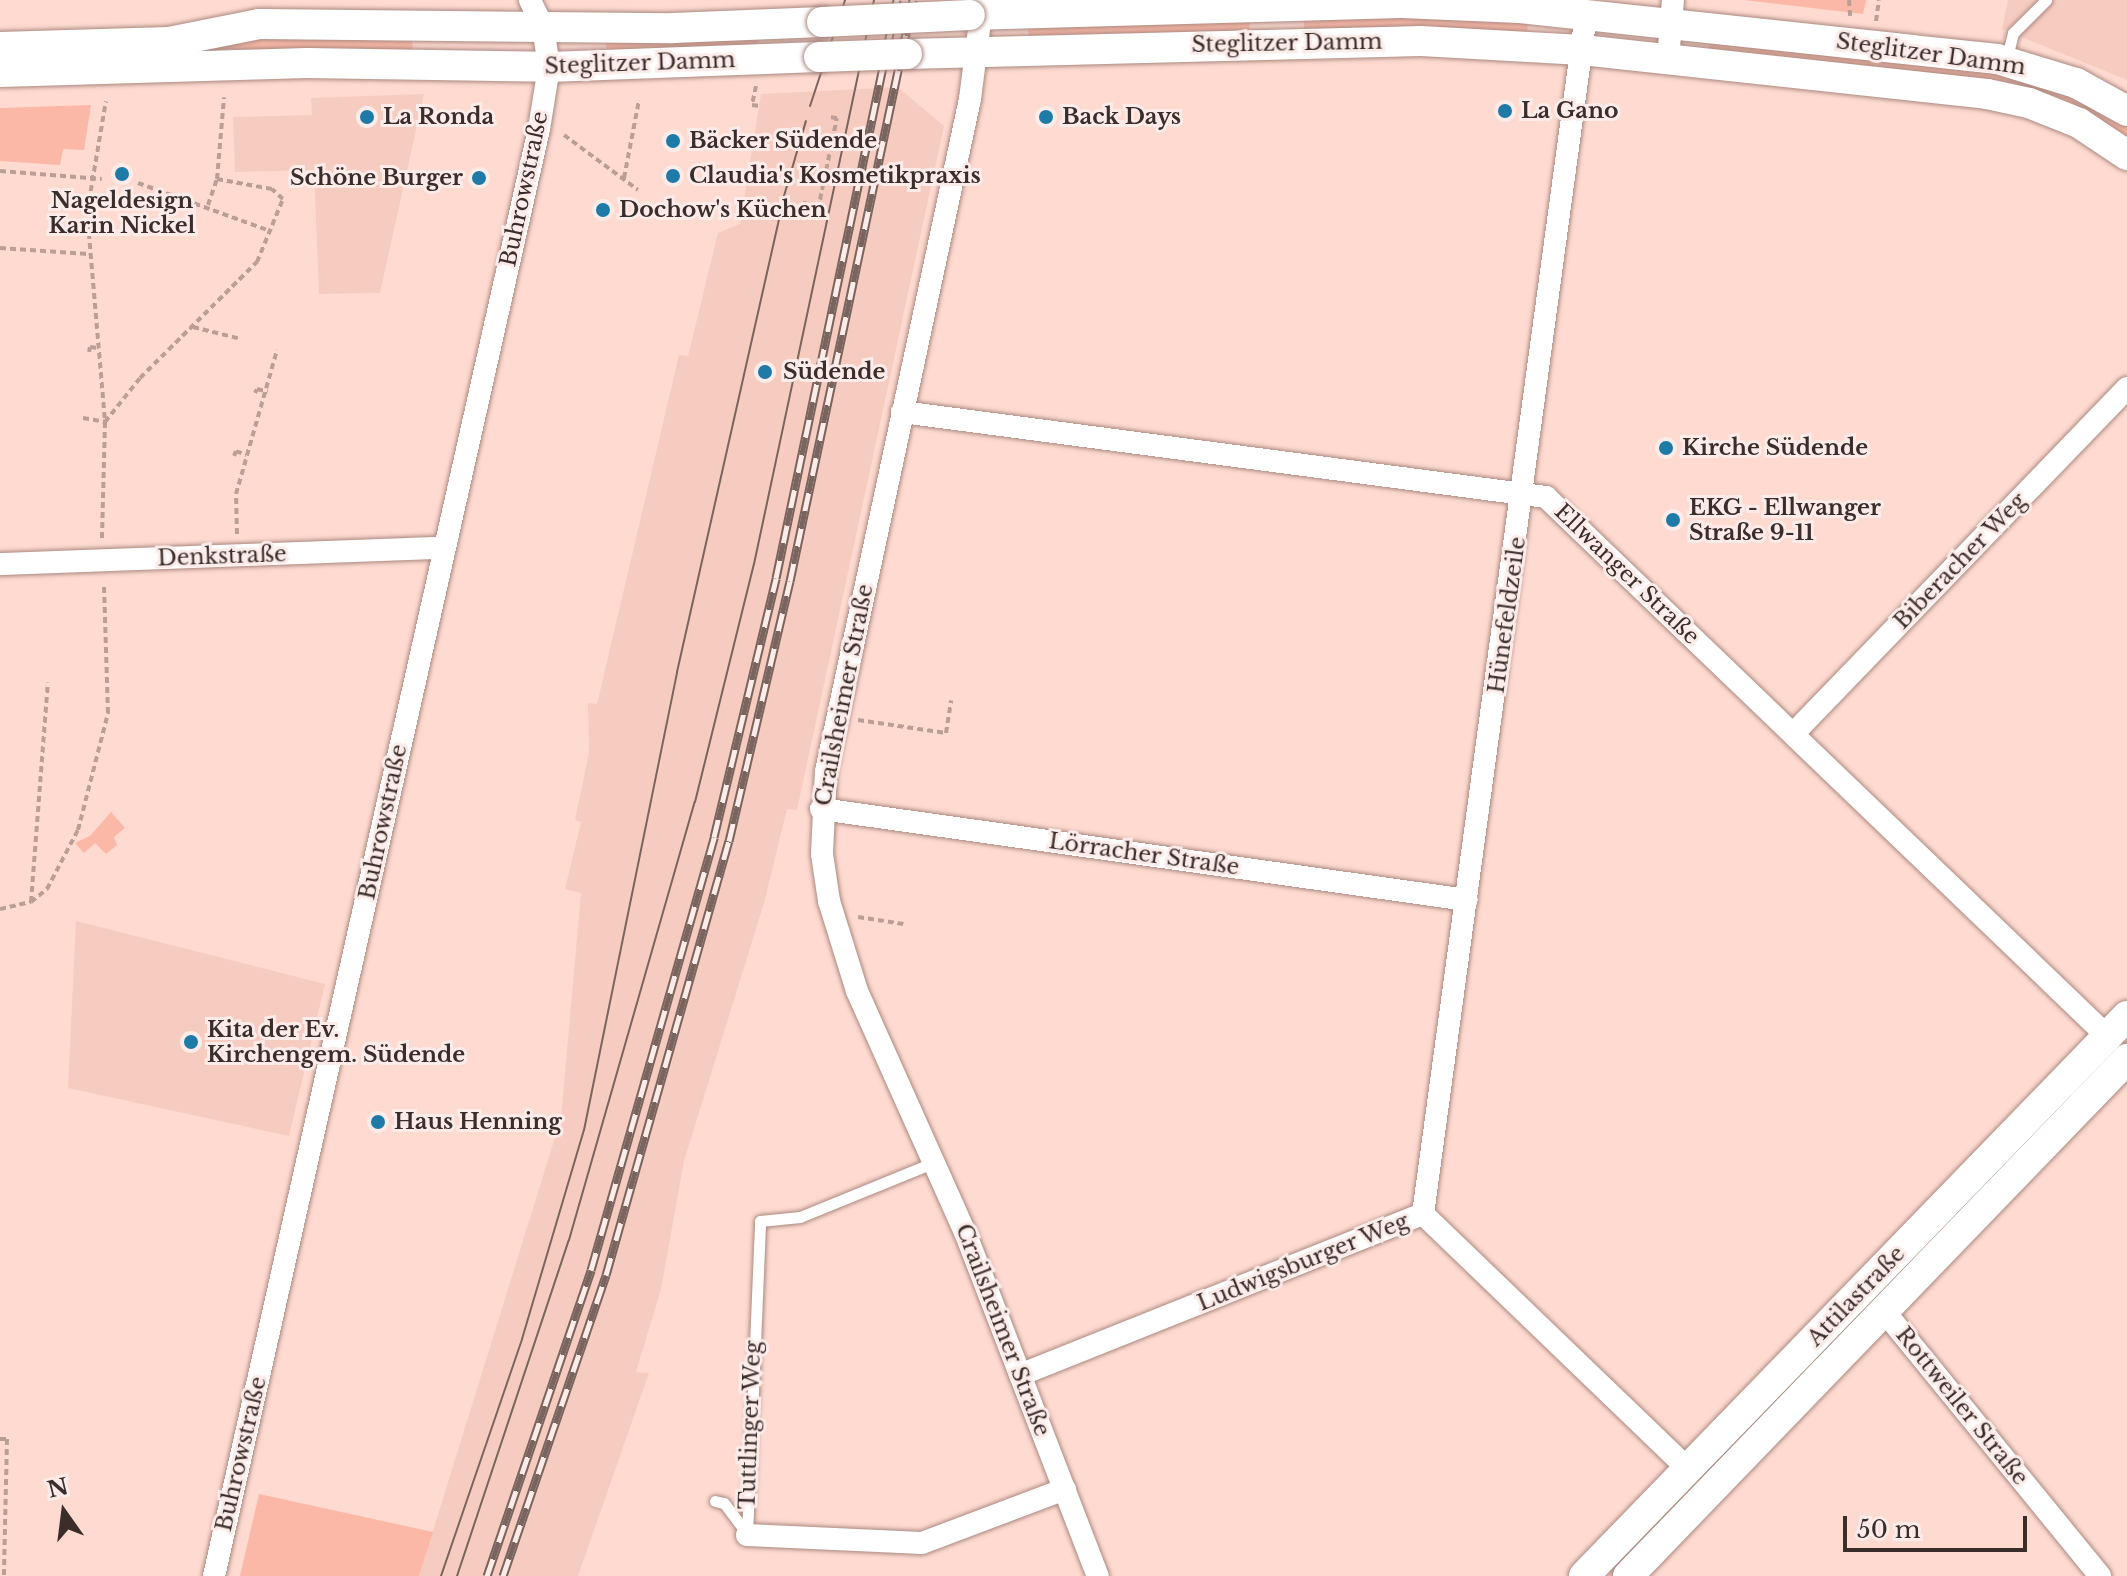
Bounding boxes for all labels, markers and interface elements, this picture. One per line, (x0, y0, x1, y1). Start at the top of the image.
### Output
street label: Steglitzer Damm (1191, 28, 1383, 58)
street label: Steglitzer Damm (1834, 28, 2028, 80)
street label: Steglitzer Damm (544, 46, 736, 80)
place label: La Gano (1521, 98, 1619, 124)
marker: La Gano (1496, 102, 1514, 120)
place label: La Ronda (383, 104, 494, 130)
place label: Back Days (1062, 104, 1181, 130)
marker: La Ronda (358, 108, 376, 126)
marker: Back Days (1037, 108, 1055, 126)
street label: Buhrowstraße (495, 109, 553, 269)
place label: Bäcker Südende (689, 128, 878, 154)
marker: Bäcker Südende (664, 132, 682, 150)
place label: Claudia's Kosmetikpraxis (689, 163, 981, 189)
marker: Nageldesign Karin Nickel (113, 165, 131, 183)
place label: Schöne Burger (290, 165, 463, 191)
marker: Claudia's Kosmetikpraxis (664, 167, 682, 185)
marker: Schöne Burger (470, 169, 488, 187)
place label: Nageldesign Karin Nickel (49, 187, 195, 238)
place label: Dochow's Küchen (619, 197, 826, 223)
marker: Dochow's Küchen (594, 201, 612, 219)
place label: Südende (783, 359, 885, 385)
marker: Südende (754, 361, 776, 383)
place label: Kirche Südende (1682, 435, 1868, 461)
marker: Kirche Südende (1657, 439, 1675, 457)
street label: Biberacher Weg (1888, 487, 2032, 635)
place label: EKG - Ellwanger Straße 9-11 (1689, 494, 1881, 546)
street label: Ellwanger Straße (1549, 498, 1705, 650)
marker: EKG - Ellwanger Straße 9-11 (1664, 511, 1682, 529)
street label: Hünefeldzeile (1483, 535, 1531, 695)
street label: Denkstraße (157, 541, 287, 571)
street label: Crailsheimer Straße (809, 582, 879, 808)
street label: Buhrowstraße (354, 742, 412, 902)
street label: Lörracher Straße (1047, 828, 1241, 880)
place label: Kita der Ev. Kirchengem. Südende (207, 1016, 465, 1068)
marker: Kita der Ev. Kirchengem. Südende (182, 1033, 200, 1051)
place label: Haus Henning (394, 1109, 562, 1135)
marker: Haus Henning (369, 1113, 387, 1131)
street label: Ludwigsburger Weg (1193, 1207, 1413, 1317)
street label: Crailsheimer Straße (950, 1220, 1056, 1440)
street label: Attilastraße (1802, 1240, 1910, 1352)
street label: Rottweiler Straße (1890, 1322, 2034, 1490)
street label: Tuttlinger Weg (734, 1340, 766, 1510)
street label: Buhrowstraße (210, 1374, 272, 1534)
north arrow (24, 1472, 104, 1552)
text: N (45, 1473, 71, 1504)
scale bar (1847, 1500, 2031, 1550)
text: 50 m (1857, 1515, 1920, 1544)

